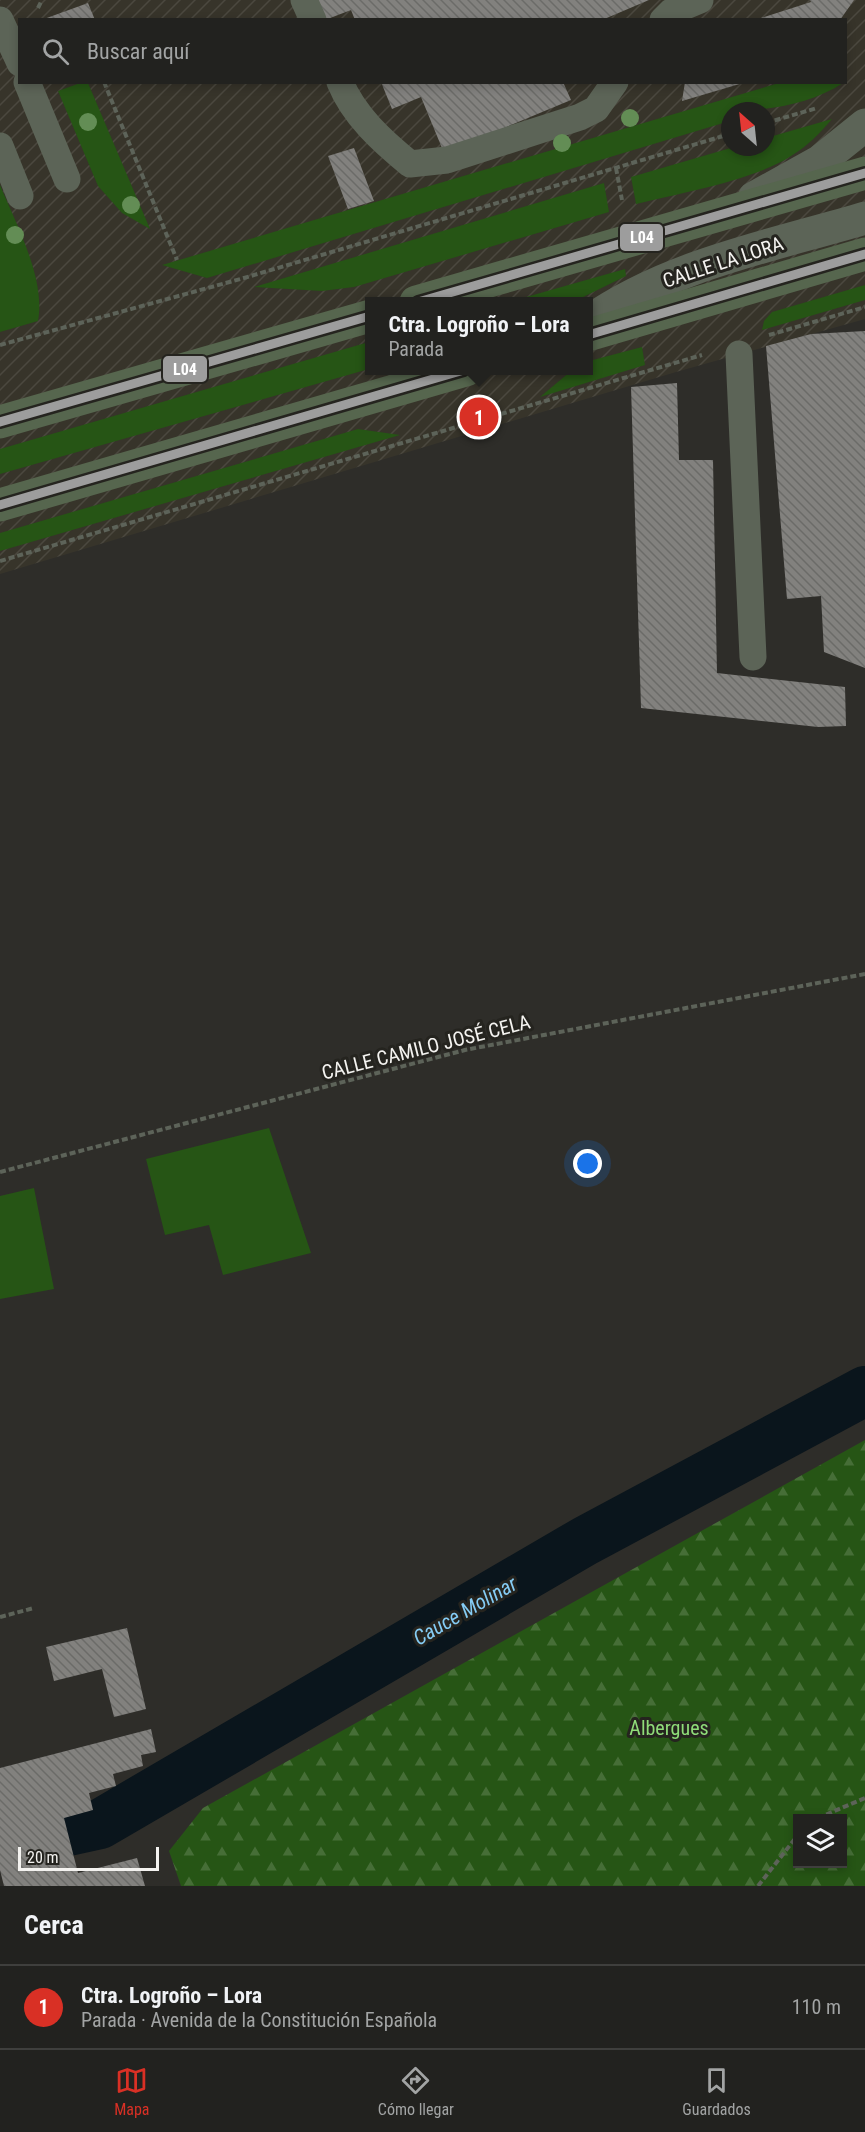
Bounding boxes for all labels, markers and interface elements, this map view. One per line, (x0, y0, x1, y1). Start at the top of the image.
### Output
search box (18, 18, 847, 84)
icon: search (39, 35, 72, 68)
text: Buscar aquí (87, 39, 190, 64)
north arrow (721, 102, 775, 156)
line badge: L04 (619, 223, 664, 252)
text: L04 (630, 228, 654, 247)
street label: CALLE LA LORA (660, 231, 787, 293)
popup (365, 297, 593, 375)
text: Ctra. Logroño – Lora (388, 312, 570, 337)
text: Parada (388, 337, 444, 361)
line badge: L04 (162, 355, 208, 383)
text: L04 (173, 360, 197, 379)
pin: 1 (460, 394, 498, 440)
street label: CALLE CAMILO JOSÉ CELA (319, 1009, 533, 1085)
your location (573, 1149, 602, 1178)
water label: Cauce Molinar (409, 1571, 522, 1650)
park label: Albergues (629, 1716, 709, 1740)
map controls (793, 1814, 847, 1868)
button: layers (793, 1814, 847, 1868)
scale bar (18, 1844, 159, 1872)
text: 20 m (27, 1848, 59, 1867)
text: Cerca (24, 1910, 84, 1940)
text: Ctra. Logroño – Lora (81, 1983, 262, 2008)
text: 1 (38, 1995, 49, 2019)
text: 110 m (792, 1995, 841, 2019)
text: Parada · Avenida de la Constitución Española (81, 2008, 437, 2032)
tab: Mapa (114, 2064, 149, 2119)
tab: Cómo llegar (378, 2064, 454, 2119)
tab: Guardados (682, 2064, 751, 2119)

